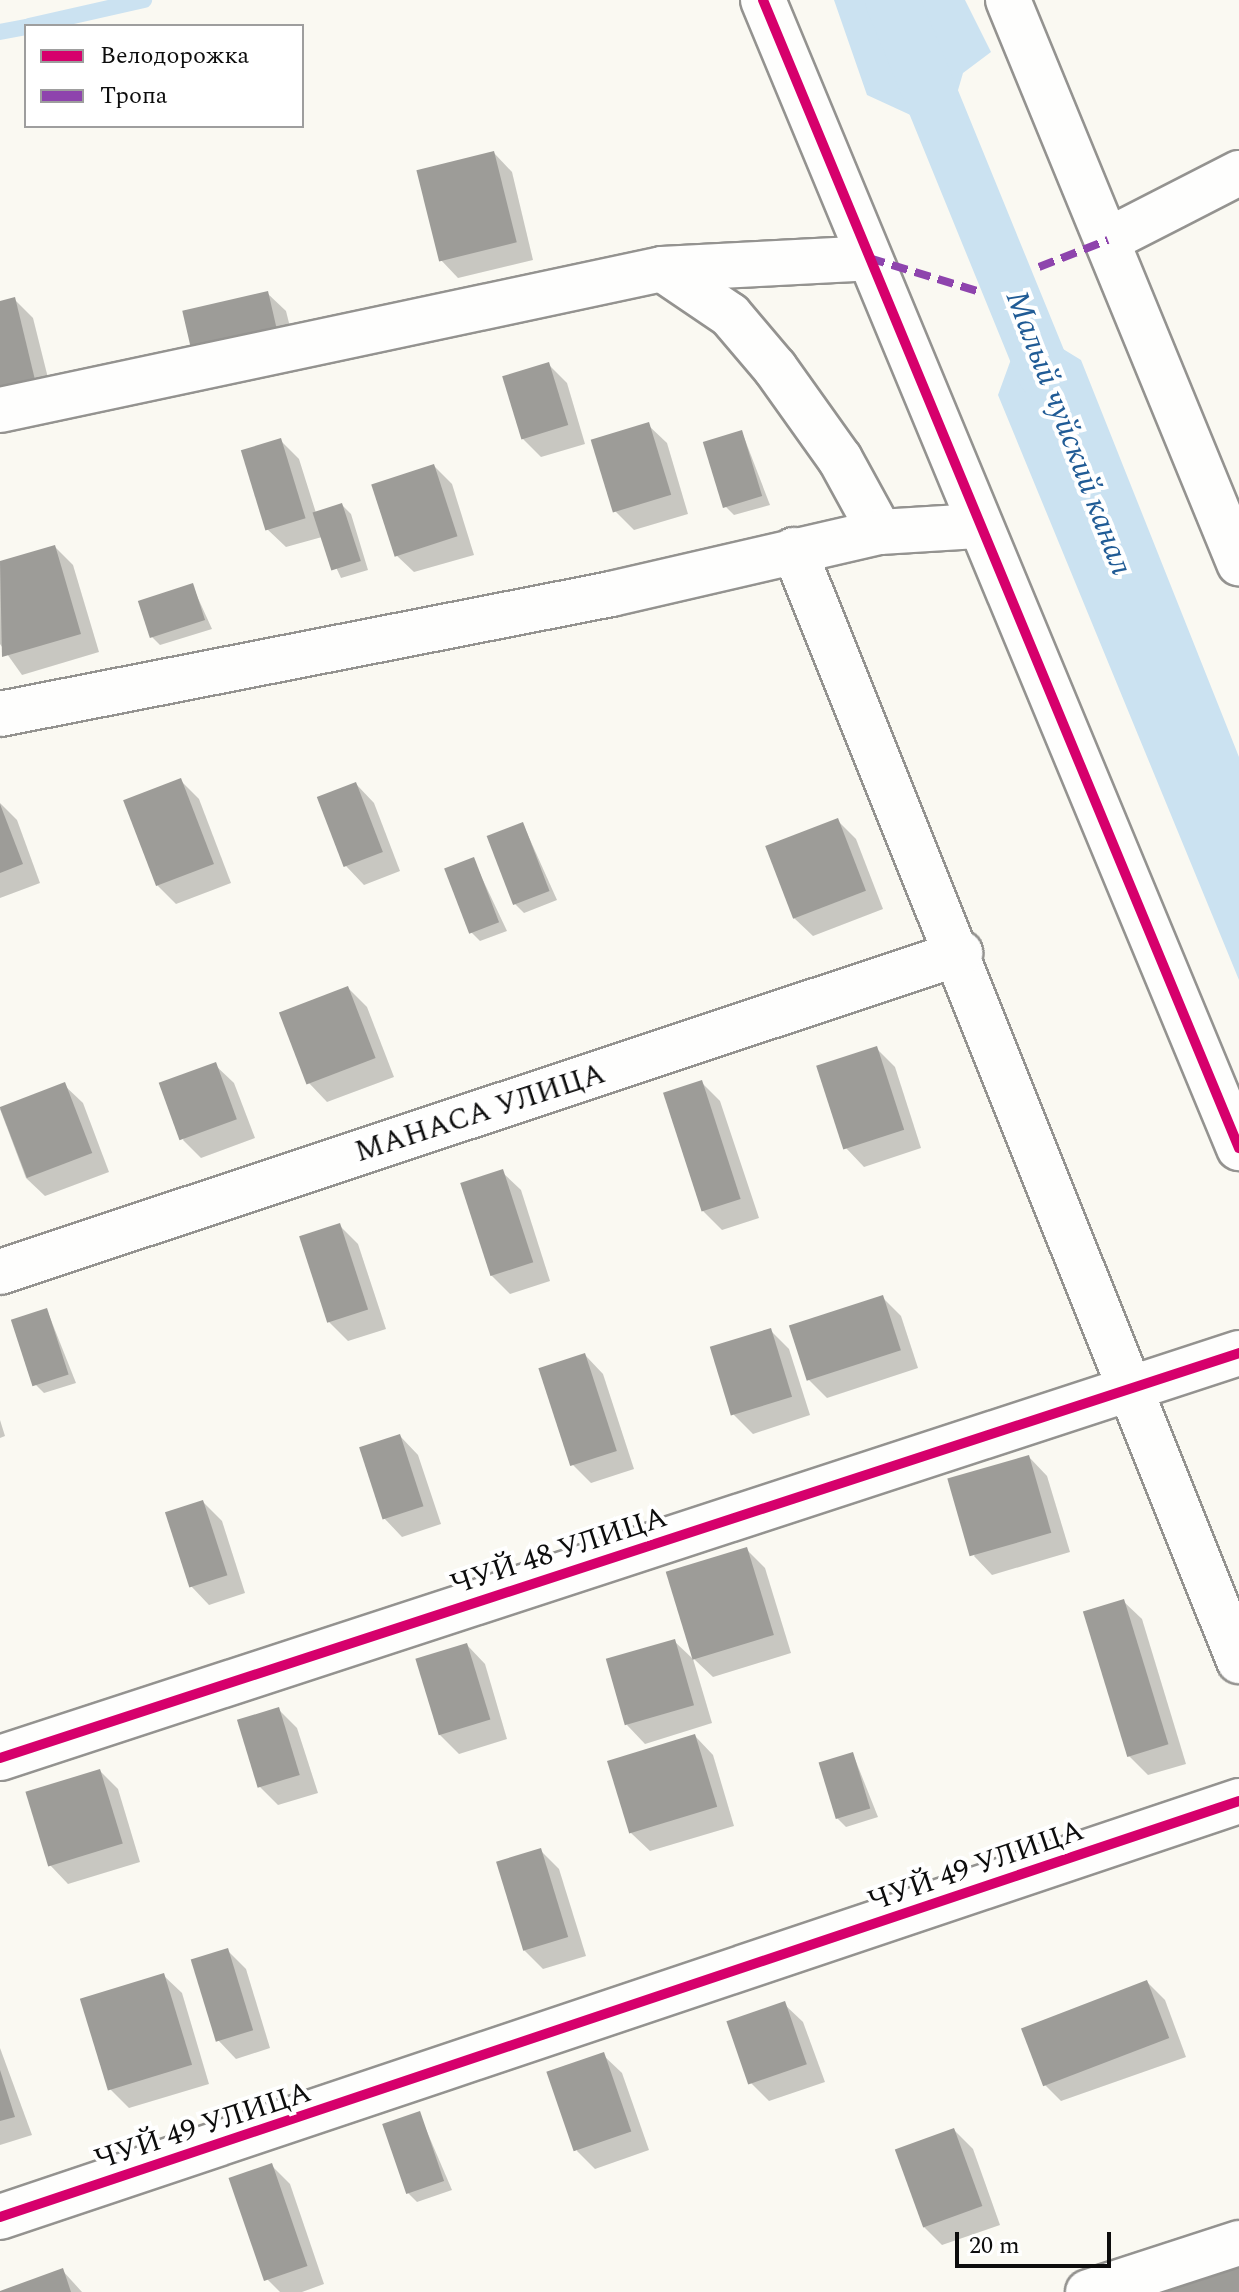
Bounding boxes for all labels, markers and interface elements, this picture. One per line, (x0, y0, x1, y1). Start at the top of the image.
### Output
legend (24, 24, 304, 128)
text: Велодорожка (100, 38, 249, 74)
text: Тропа (100, 78, 168, 114)
water label: Малый чуйский канал (996, 285, 1140, 581)
street label: МАНАСА УЛИЦА (350, 1056, 610, 1170)
street label: ЧУЙ 48 УЛИЦА (446, 1499, 672, 1603)
street label: ЧУЙ 49 УЛИЦА (864, 1812, 1088, 1920)
street label: ЧУЙ 49 УЛИЦА (90, 2074, 316, 2178)
scale bar (959, 2216, 1115, 2266)
text: 20 m (969, 2228, 1020, 2264)

